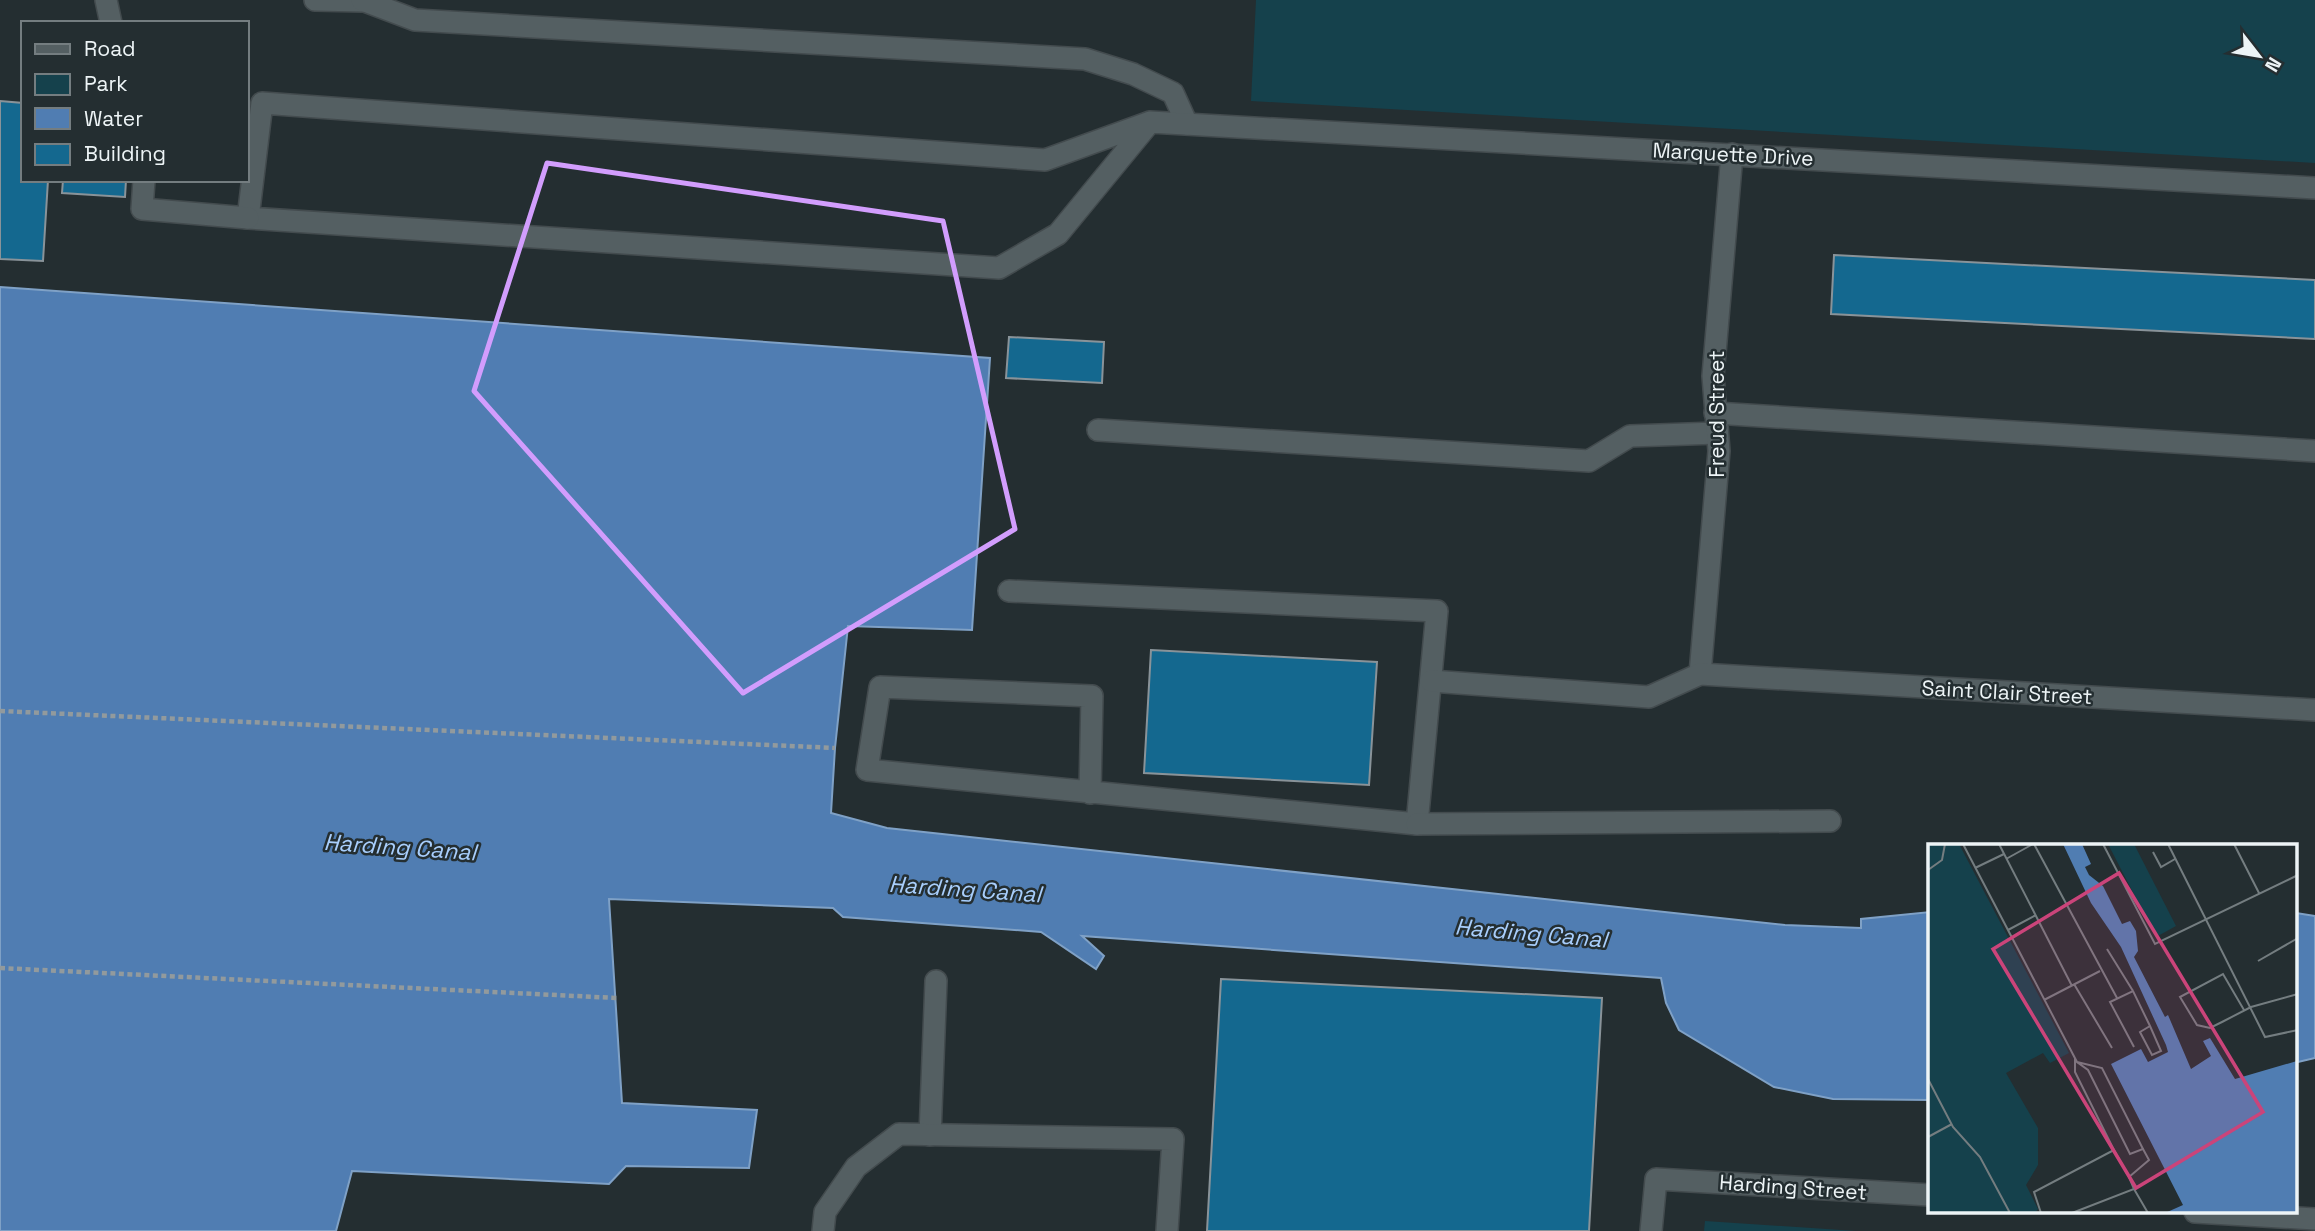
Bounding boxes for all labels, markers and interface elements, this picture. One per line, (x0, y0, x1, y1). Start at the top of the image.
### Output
legend (21, 21, 248, 182)
north arrow (2224, 21, 2294, 91)
text: Road (84, 35, 136, 62)
text: N (2259, 53, 2287, 76)
text: Park (84, 70, 128, 97)
text: Water (84, 105, 143, 132)
street label: Marquette Drive (1652, 136, 1814, 172)
text: Building (84, 140, 166, 167)
street label: Freud Street (1703, 350, 1730, 478)
street label: Saint Clair Street (1921, 674, 2093, 710)
water label: Harding Canal (323, 827, 480, 867)
inset map (1928, 844, 2298, 1214)
water label: Harding Canal (888, 869, 1045, 909)
water label: Harding Canal (1454, 911, 1611, 955)
street label: Harding Street (1718, 1168, 1868, 1206)

